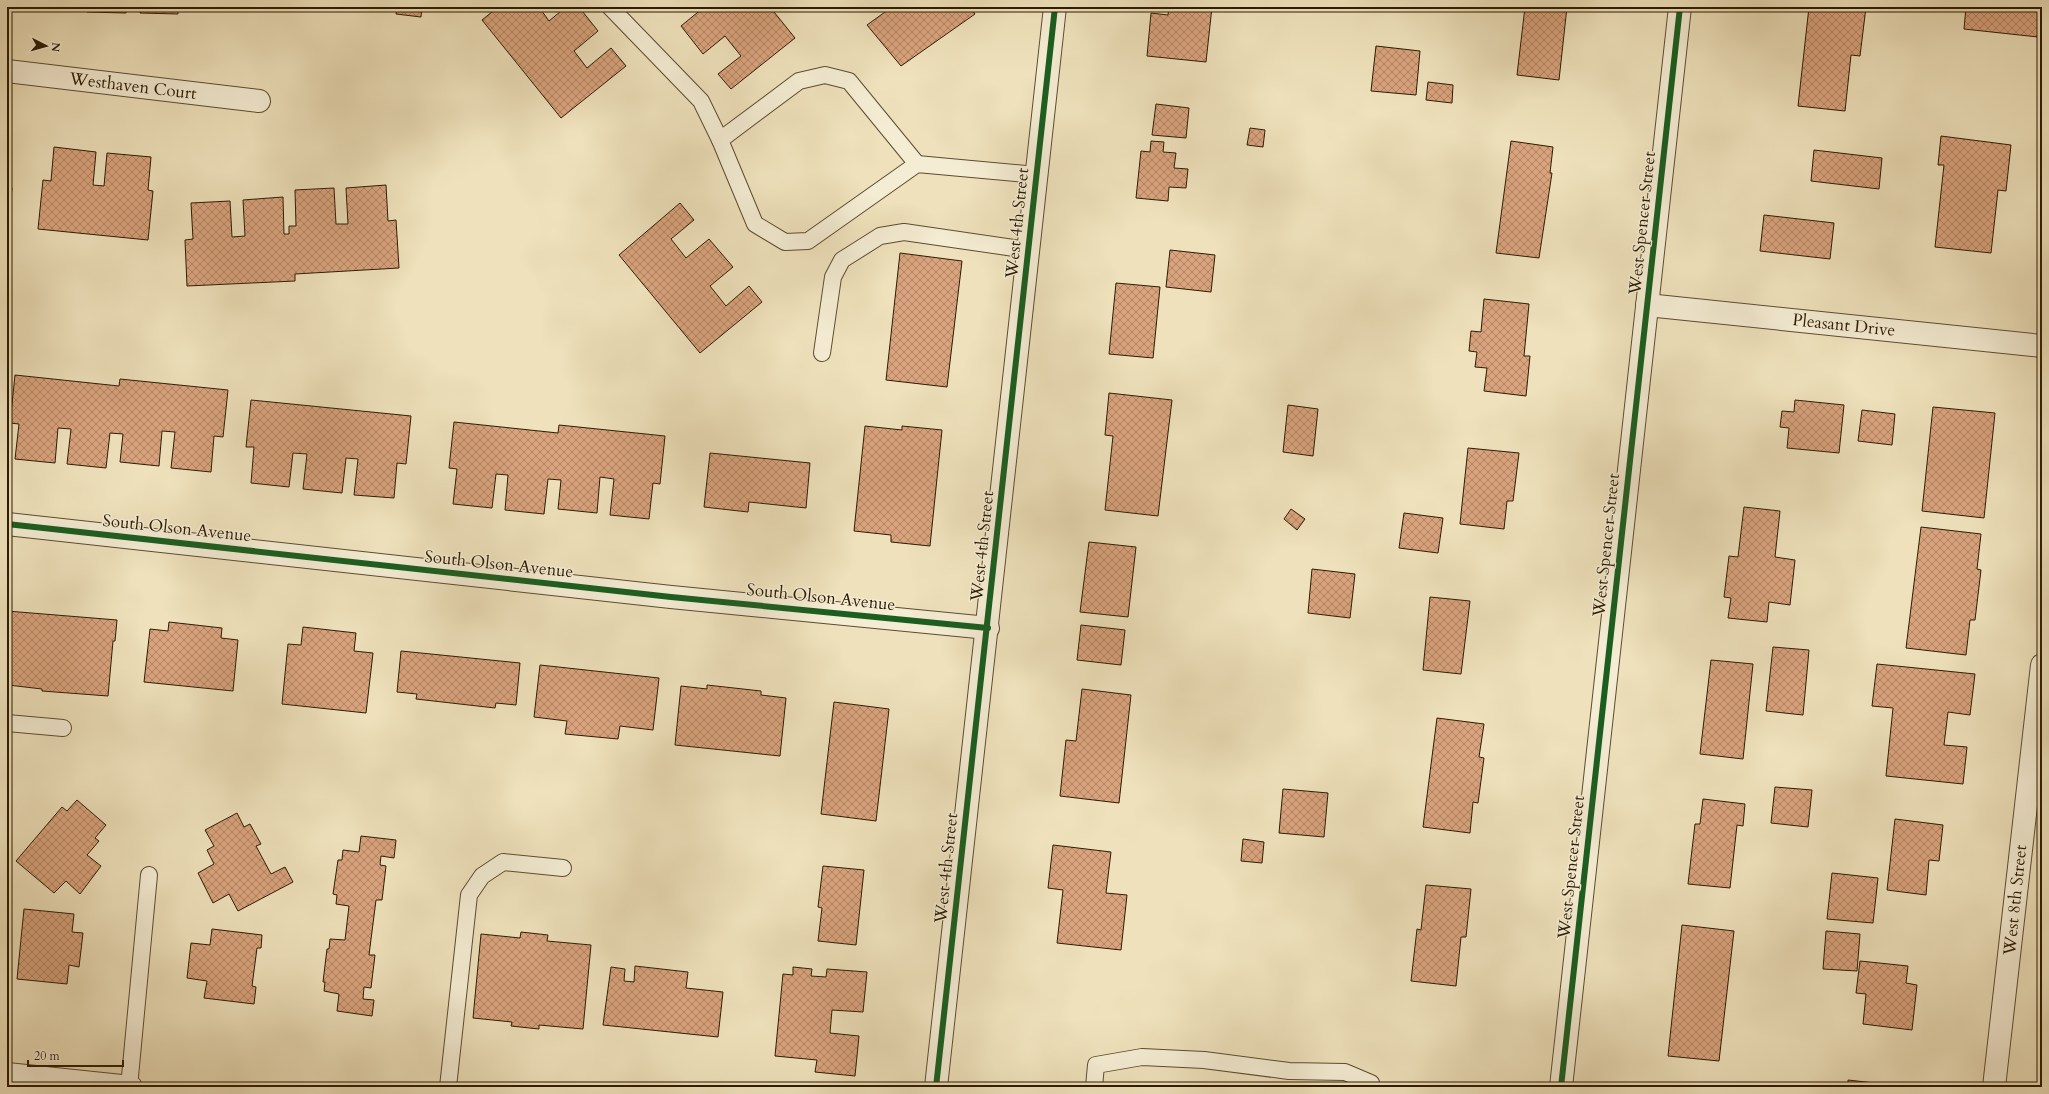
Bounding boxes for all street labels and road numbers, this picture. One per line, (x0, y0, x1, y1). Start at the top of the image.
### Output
street label: Westhaven Court (67, 67, 198, 105)
street label: West Spencer Street (1623, 149, 1661, 297)
street label: West 4th Street (1000, 166, 1034, 280)
street label: Pleasant Drive (1791, 308, 1897, 342)
street label: West Spencer Street (1587, 471, 1625, 619)
street label: West 4th Street (965, 489, 999, 603)
street label: South Olson Avenue (101, 509, 253, 547)
street label: South Olson Avenue (423, 545, 575, 583)
street label: South Olson Avenue (745, 578, 897, 616)
street label: West Spencer Street (1552, 793, 1590, 941)
street label: West 4th Street (929, 811, 963, 925)
street label: West 8th Street (1998, 843, 2032, 957)

